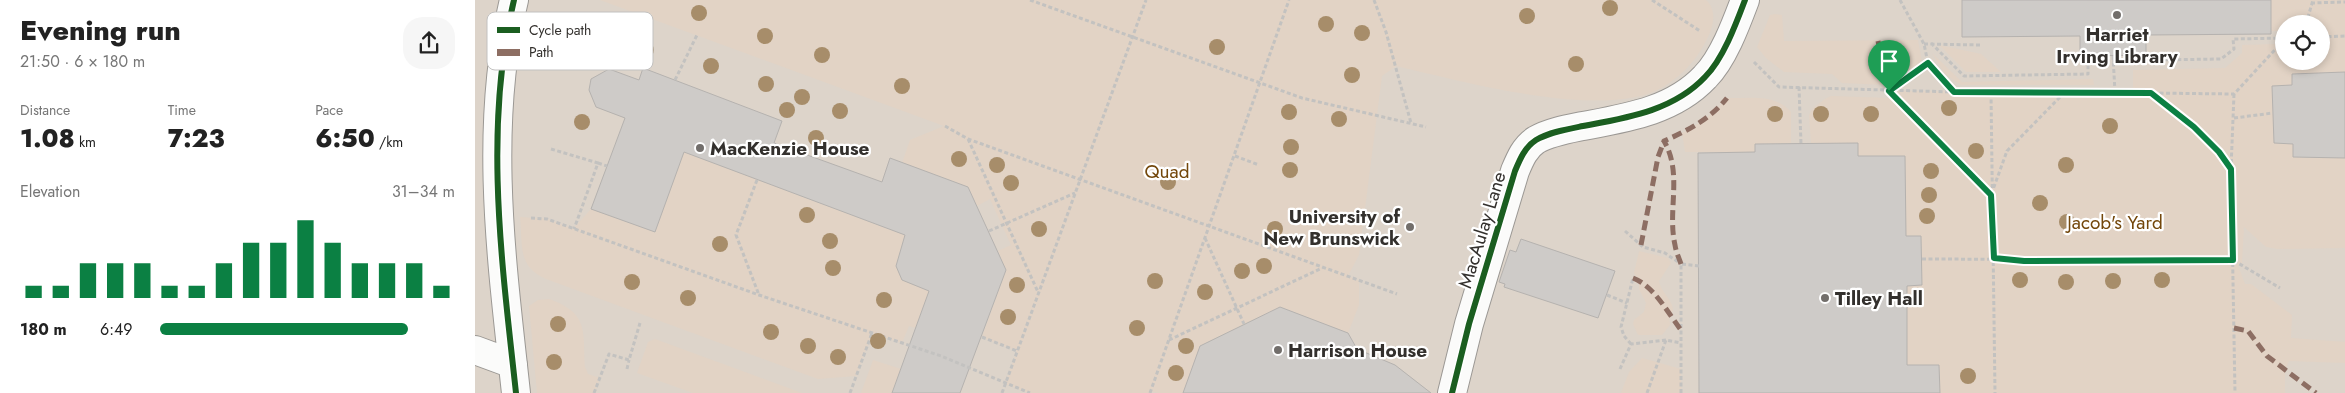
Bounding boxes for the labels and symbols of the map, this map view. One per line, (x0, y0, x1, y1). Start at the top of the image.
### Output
marker: Harriet Irving Library (2111, 9, 2123, 21)
legend (487, 12, 653, 70)
text: Cycle path (529, 20, 591, 40)
place label: Harriet Irving Library (2056, 21, 2179, 70)
pin (1868, 40, 1910, 91)
text: Path (529, 42, 554, 62)
place label: MacKenzie House (710, 135, 870, 162)
marker: MacKenzie House (694, 142, 706, 154)
park label: Quad (1145, 158, 1189, 185)
street label: MacAulay Lane (1451, 168, 1513, 292)
place label: University of New Brunswick (1263, 203, 1401, 252)
park label: Jacob's Yard (2064, 209, 2163, 236)
marker: University of New Brunswick (1404, 221, 1416, 233)
place label: Tilley Hall (1835, 285, 1923, 312)
marker: Tilley Hall (1819, 292, 1831, 304)
place label: Harrison House (1288, 337, 1427, 364)
marker: Harrison House (1272, 344, 1284, 356)

